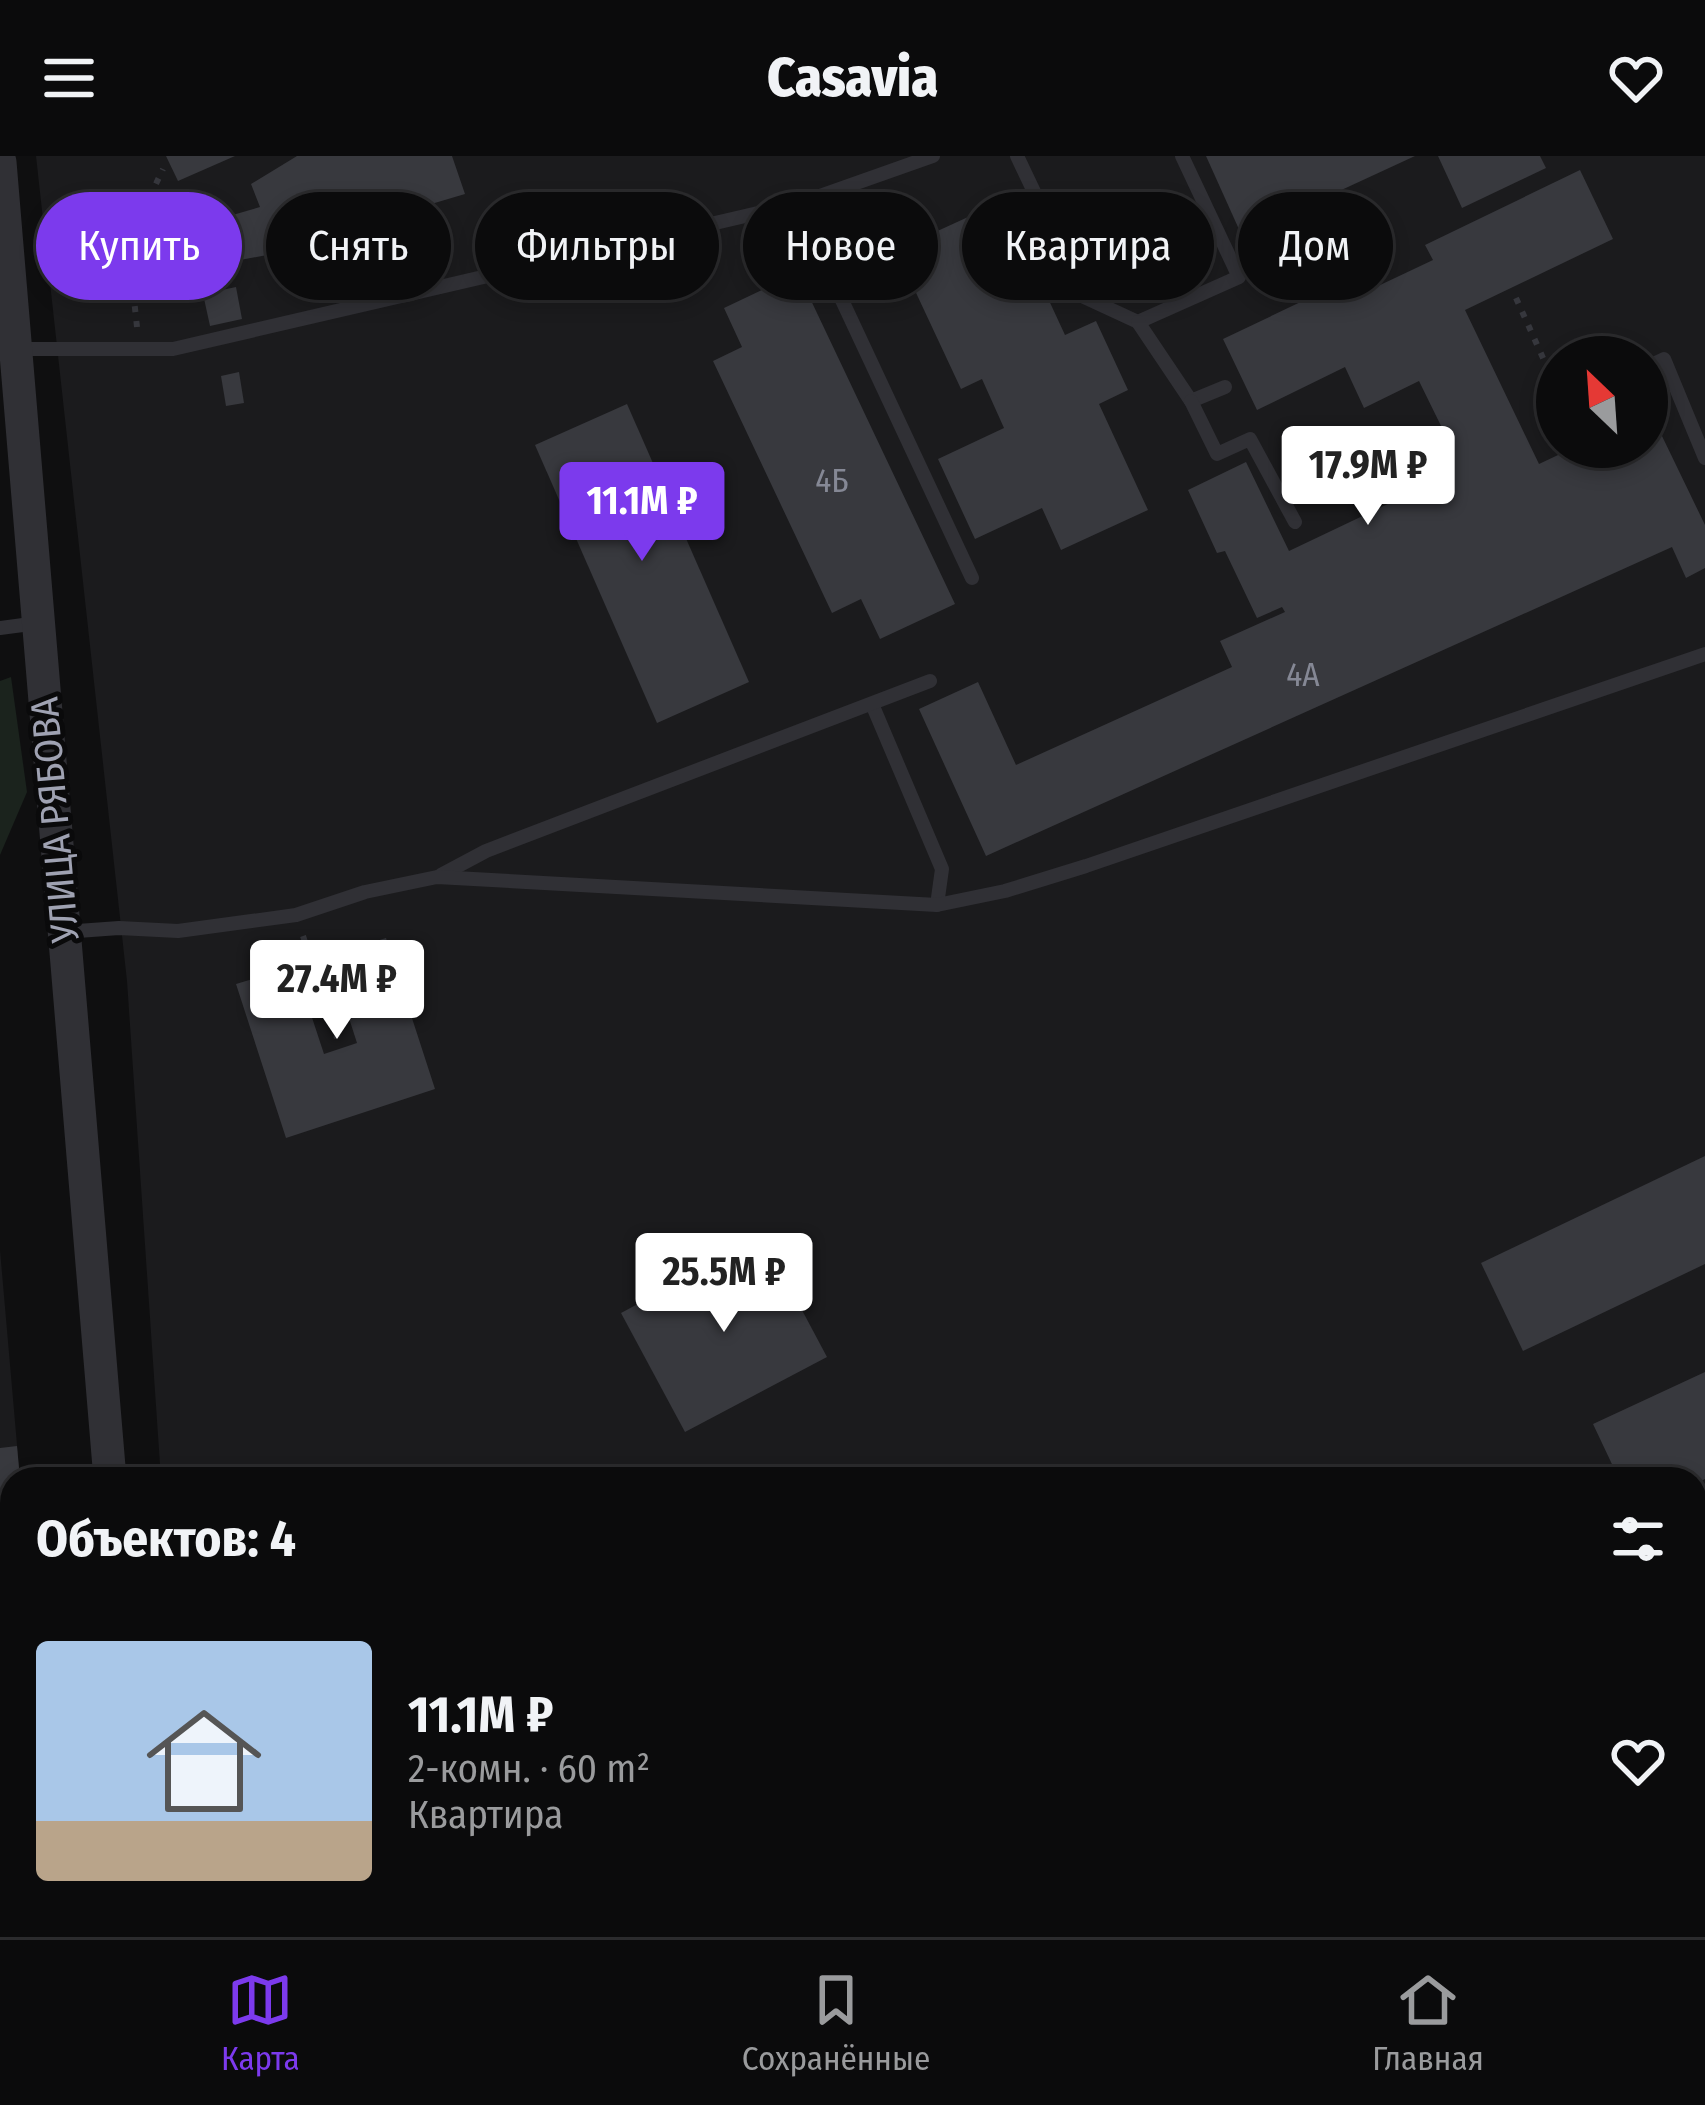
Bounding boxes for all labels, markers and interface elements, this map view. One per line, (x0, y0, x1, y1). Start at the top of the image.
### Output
icon: menu (36, 45, 102, 111)
icon: heart (1603, 45, 1669, 111)
text: Casavia (767, 46, 938, 110)
chip: Купить (36, 192, 242, 300)
chip: Снять (266, 192, 451, 300)
chip: Фильтры (475, 192, 719, 300)
chip: Новое (743, 192, 938, 300)
chip: Квартира (962, 192, 1214, 300)
chip: Дом (1238, 192, 1393, 300)
north arrow (1536, 336, 1668, 468)
map controls (1536, 336, 1668, 468)
pin: 17.9M ₽ (1257, 426, 1479, 528)
text: 17.9M ₽ (1309, 442, 1427, 488)
house number: 4Б (815, 461, 849, 501)
pin: 11.1M ₽ (531, 462, 753, 564)
text: 11.1M ₽ (586, 478, 698, 524)
house number: 4А (1286, 655, 1320, 695)
street label: УЛИЦА РЯБОВА (21, 695, 89, 946)
pin: 27.4M ₽ (226, 940, 448, 1042)
text: 27.4M ₽ (277, 956, 397, 1002)
pin: 25.5M ₽ (613, 1233, 835, 1335)
text: 25.5M ₽ (663, 1249, 785, 1295)
icon: filters (1605, 1506, 1671, 1572)
text: Объектов: 4 (36, 1508, 296, 1570)
text: 11.1M ₽ (408, 1684, 553, 1746)
icon: home (132, 1689, 276, 1833)
icon: heart (1605, 1728, 1671, 1794)
text: 2-комн. · 60 m² (408, 1746, 650, 1792)
text: Квартира (408, 1792, 563, 1838)
tab: Карта (221, 1967, 300, 2079)
tab: Сохранённые (742, 1967, 930, 2079)
tab: Главная (1372, 1967, 1484, 2079)

